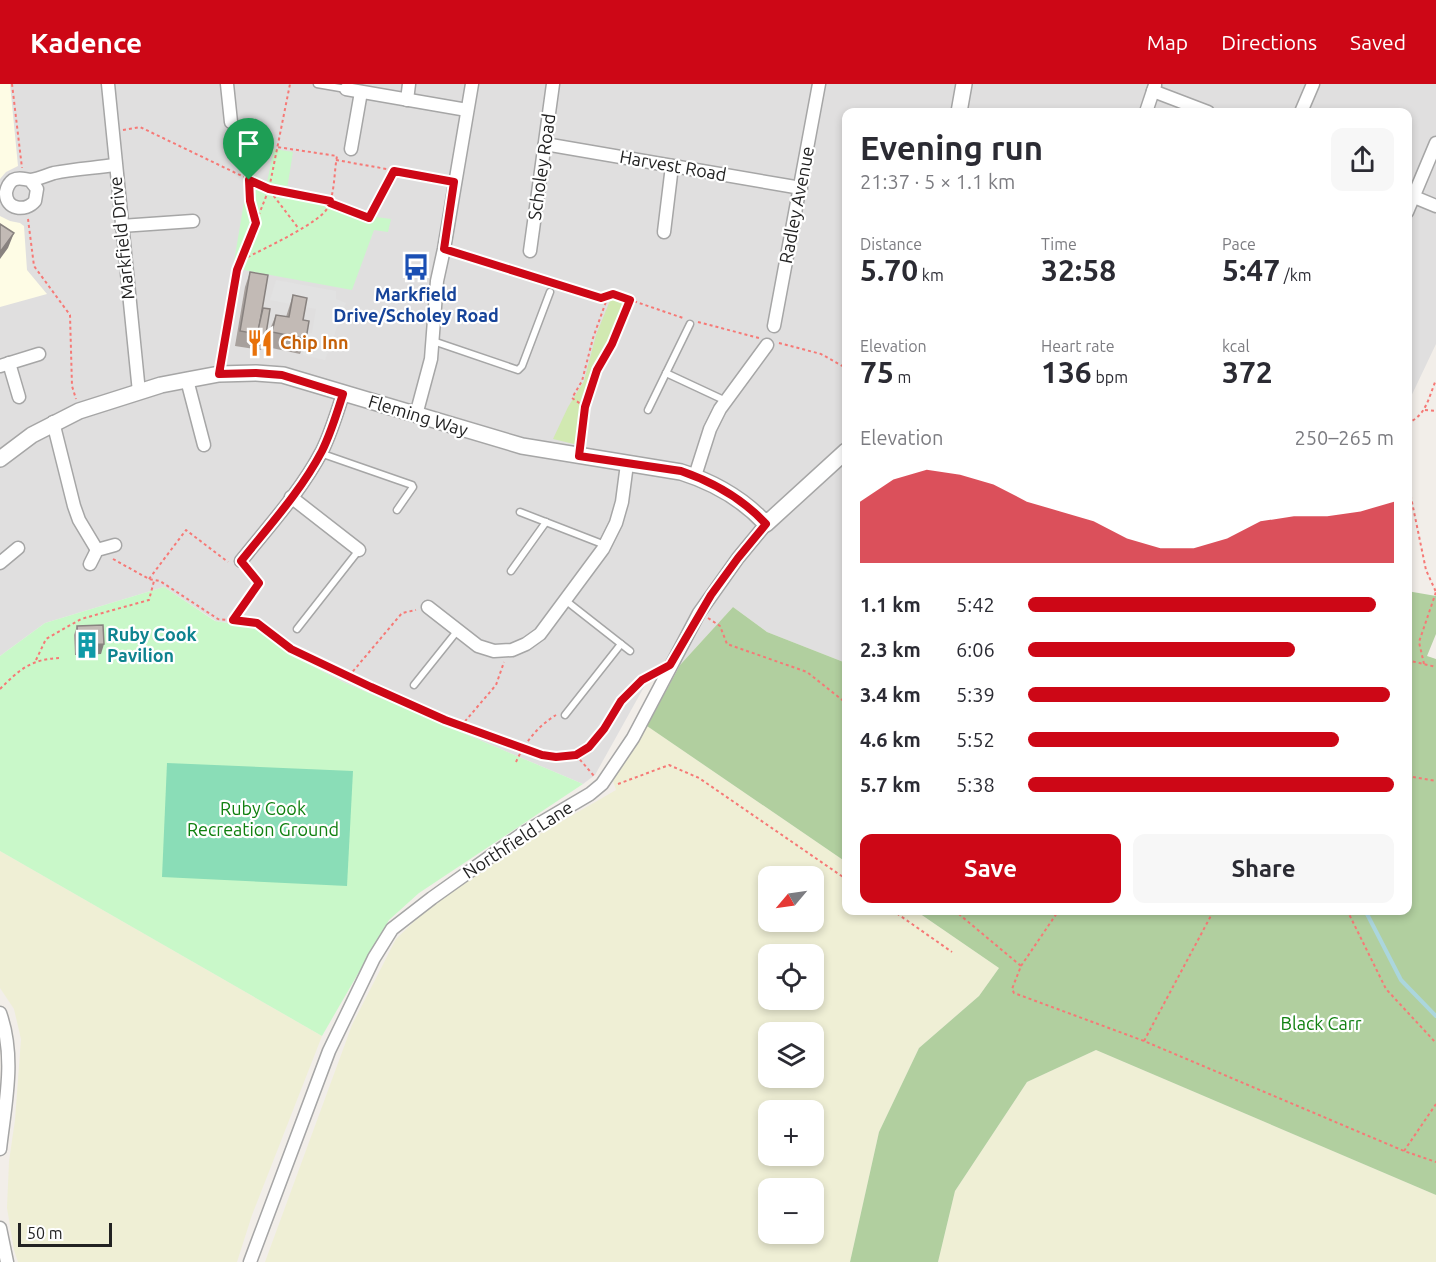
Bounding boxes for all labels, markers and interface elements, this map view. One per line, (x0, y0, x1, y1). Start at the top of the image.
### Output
text: Kadence (30, 27, 142, 58)
text: Map (1147, 30, 1188, 54)
text: Directions (1221, 30, 1317, 54)
text: Saved (1350, 30, 1406, 54)
street label: Scholey Road (524, 112, 558, 222)
pin (223, 118, 274, 180)
icon: arrive (232, 127, 265, 160)
button: share (1331, 128, 1394, 191)
text: Evening run (860, 129, 1043, 166)
street label: Radley Avenue (775, 144, 817, 265)
street label: Harvest Road (618, 146, 728, 184)
text: 21:37 · 5 × 1.1 km (860, 170, 1015, 193)
street label: Markfield Drive (105, 175, 137, 301)
text: Distance (860, 235, 922, 253)
text: Time (1041, 235, 1077, 253)
text: Pace (1222, 235, 1256, 253)
bus stop icon: Markfield Drive/Scholey Road (401, 252, 431, 282)
text: 5.70 (860, 253, 918, 287)
text: 32:58 (1041, 253, 1116, 287)
text: 5:47 (1222, 253, 1280, 287)
text: km (918, 266, 944, 284)
text: /km (1280, 266, 1312, 284)
place label: Markfield Drive/Scholey Road (333, 284, 499, 325)
restaurant icon: Chip Inn (245, 328, 275, 358)
place label: Chip Inn (280, 332, 349, 352)
text: Elevation (860, 337, 927, 355)
text: Heart rate (1041, 337, 1115, 355)
text: kcal (1222, 337, 1250, 355)
text: 75 (860, 355, 894, 389)
text: 136 (1041, 355, 1092, 389)
text: 372 (1222, 355, 1273, 389)
text: m (894, 368, 911, 386)
text: bpm (1092, 368, 1128, 386)
street label: Fleming Way (366, 390, 471, 440)
text: Elevation (860, 426, 943, 449)
text: 250–265 m (1295, 426, 1394, 449)
text: 1.1 km (860, 593, 921, 616)
text: 5:42 (956, 593, 995, 616)
place label: Ruby Cook Pavilion (107, 624, 197, 665)
building icon: Ruby Cook Pavilion (72, 630, 102, 660)
text: 2.3 km (860, 638, 921, 661)
text: 6:06 (956, 638, 995, 661)
text: 3.4 km (860, 683, 921, 706)
text: 5:39 (956, 683, 995, 706)
text: 4.6 km (860, 728, 921, 751)
text: 5:52 (956, 728, 995, 751)
text: 5.7 km (860, 773, 921, 796)
text: 5:38 (956, 773, 995, 796)
street label: Northfield Lane (459, 796, 576, 882)
park label: Ruby Cook Recreation Ground (187, 798, 339, 839)
button: Save (860, 834, 1121, 903)
button: Share (1133, 834, 1394, 903)
north arrow (758, 866, 824, 932)
map controls (758, 866, 824, 1244)
button: locate (758, 944, 824, 1010)
park label: Black Carr (1281, 1013, 1362, 1033)
button: layers (758, 1022, 824, 1088)
button: + (758, 1100, 824, 1166)
button: − (758, 1178, 824, 1244)
scale bar (18, 1220, 112, 1248)
text: 50 m (27, 1224, 63, 1242)

